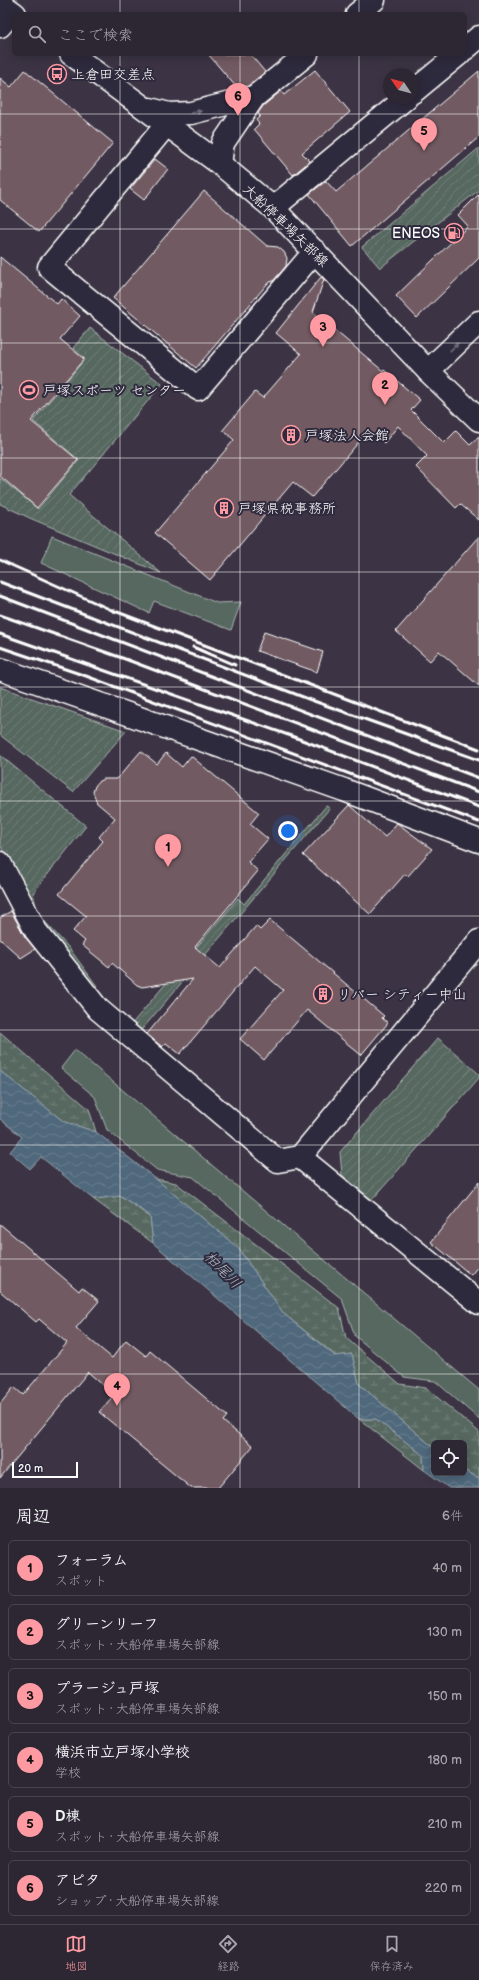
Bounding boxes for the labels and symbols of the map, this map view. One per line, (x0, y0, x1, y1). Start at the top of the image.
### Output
bus stop icon: 上倉田交差点 (46, 63, 68, 85)
place label: 上倉田交差点 (71, 66, 155, 83)
north arrow (383, 68, 419, 104)
pin: 6 (225, 83, 251, 116)
one-way arrow (190, 108, 202, 114)
pin: 5 (411, 118, 437, 151)
street label: 大船停車場矢部線 (239, 180, 332, 270)
fuel station icon: ENEOS (443, 222, 465, 244)
place label: ENEOS (392, 225, 440, 242)
pin: 3 (310, 314, 336, 347)
one-way arrow (449, 342, 459, 352)
pin: 2 (372, 372, 398, 405)
sports icon: 戸塚スポーツ センター (18, 379, 40, 401)
place label: 戸塚スポーツ センター (43, 382, 186, 399)
building icon: 戸塚法人会館 (280, 424, 302, 446)
place label: 戸塚法人会館 (305, 427, 389, 444)
building icon: 戸塚県税事務所 (213, 497, 235, 519)
place label: 戸塚県税事務所 (238, 500, 336, 517)
your location (278, 821, 298, 841)
pin: 1 (155, 834, 181, 867)
building icon: リバー シティー中山 (312, 983, 334, 1005)
place label: リバー シティー中山 (337, 986, 467, 1003)
water label: 柏尾川 (200, 1248, 245, 1293)
pin: 4 (104, 1373, 130, 1406)
scale bar (12, 1460, 78, 1479)

